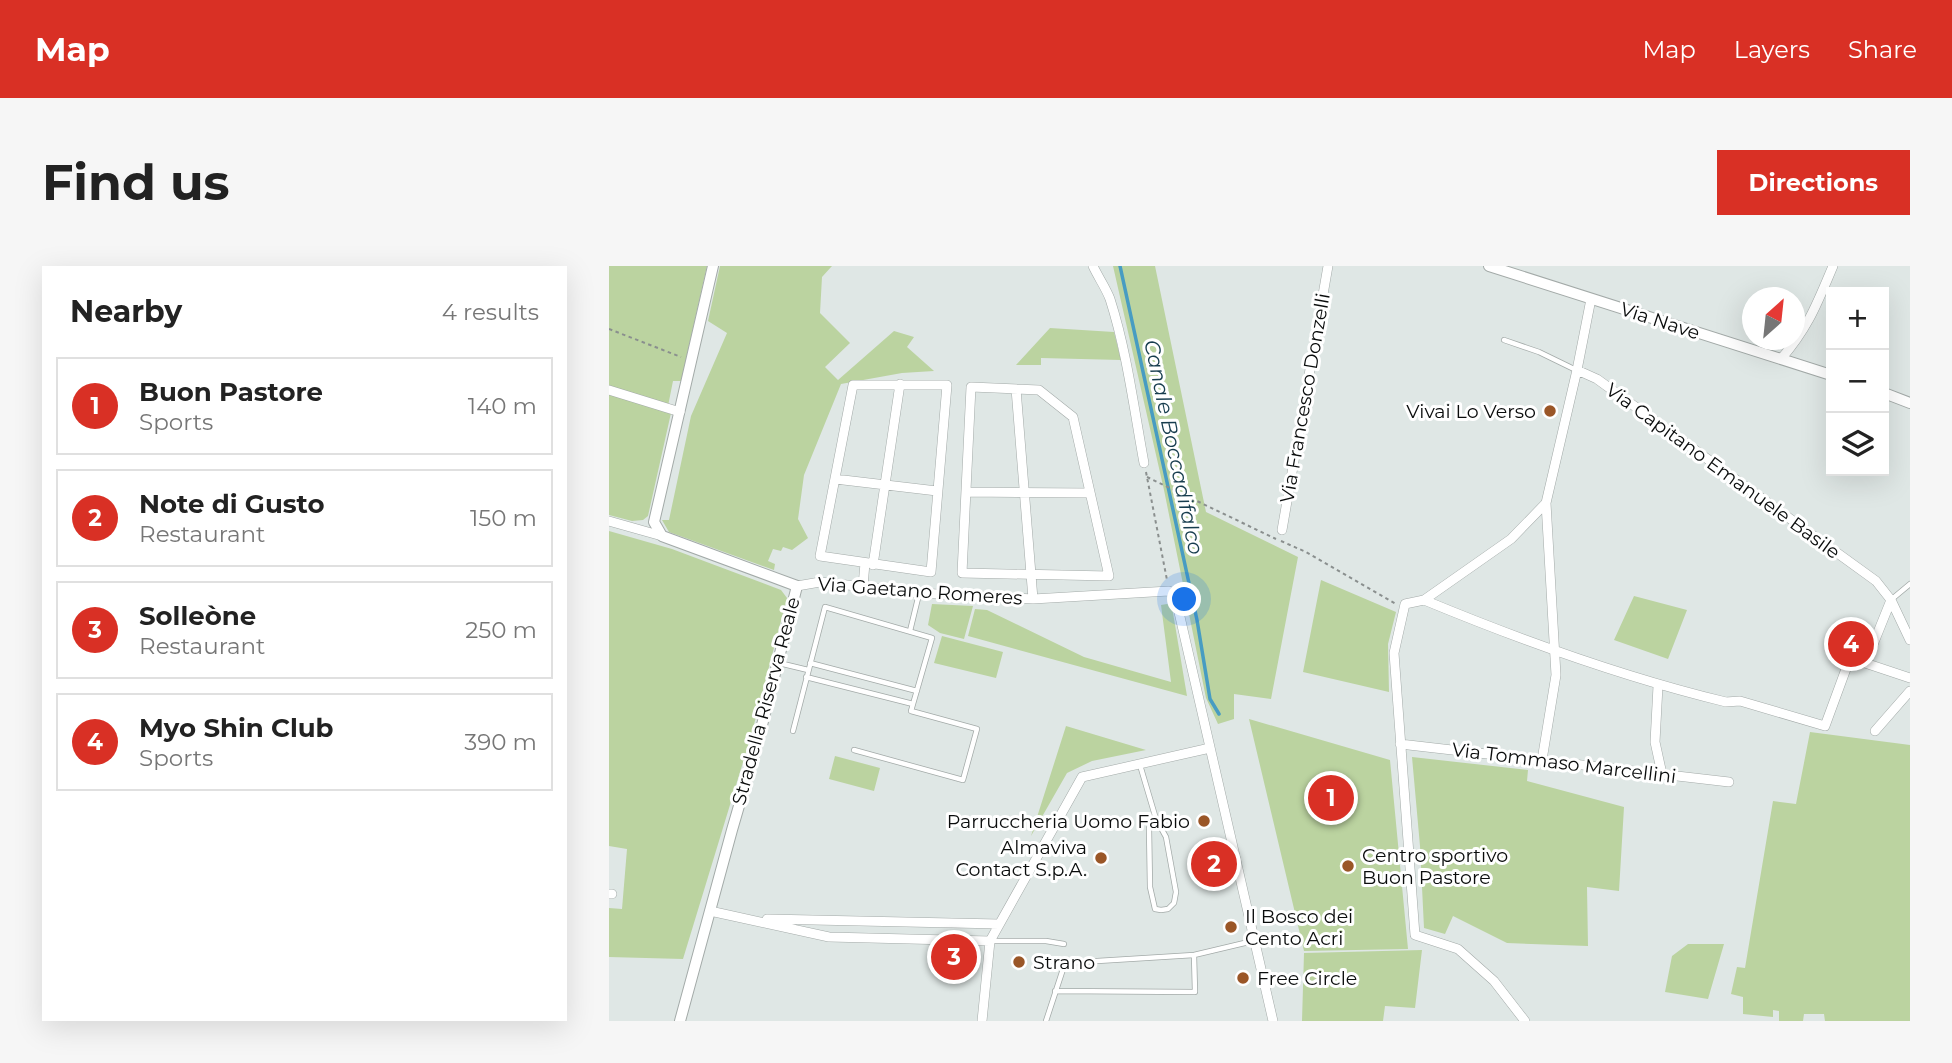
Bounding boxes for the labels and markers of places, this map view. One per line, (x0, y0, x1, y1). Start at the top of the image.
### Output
place label: Vivai Lo Verso (1406, 400, 1536, 423)
marker: Vivai Lo Verso (1542, 403, 1558, 419)
pin: 4 (1828, 618, 1874, 670)
pin: 1 (1308, 772, 1354, 824)
place label: Parruccheria Uomo Fabio (947, 810, 1190, 833)
marker: Parruccheria Uomo Fabio (1196, 813, 1212, 829)
place label: Almaviva Contact S.p.A. (955, 836, 1087, 881)
pin: 2 (1191, 838, 1237, 890)
place label: Centro sportivo Buon Pastore (1362, 844, 1508, 889)
marker: Almaviva Contact S.p.A. (1093, 850, 1109, 866)
marker: Centro sportivo Buon Pastore (1340, 858, 1356, 874)
place label: Il Bosco dei Cento Acri (1245, 905, 1353, 950)
marker: Il Bosco dei Cento Acri (1223, 919, 1239, 935)
pin: 3 (931, 931, 977, 983)
place label: Strano (1033, 951, 1095, 974)
marker: Strano (1011, 954, 1027, 970)
place label: Free Circle (1257, 967, 1357, 990)
marker: Free Circle (1235, 970, 1251, 986)

